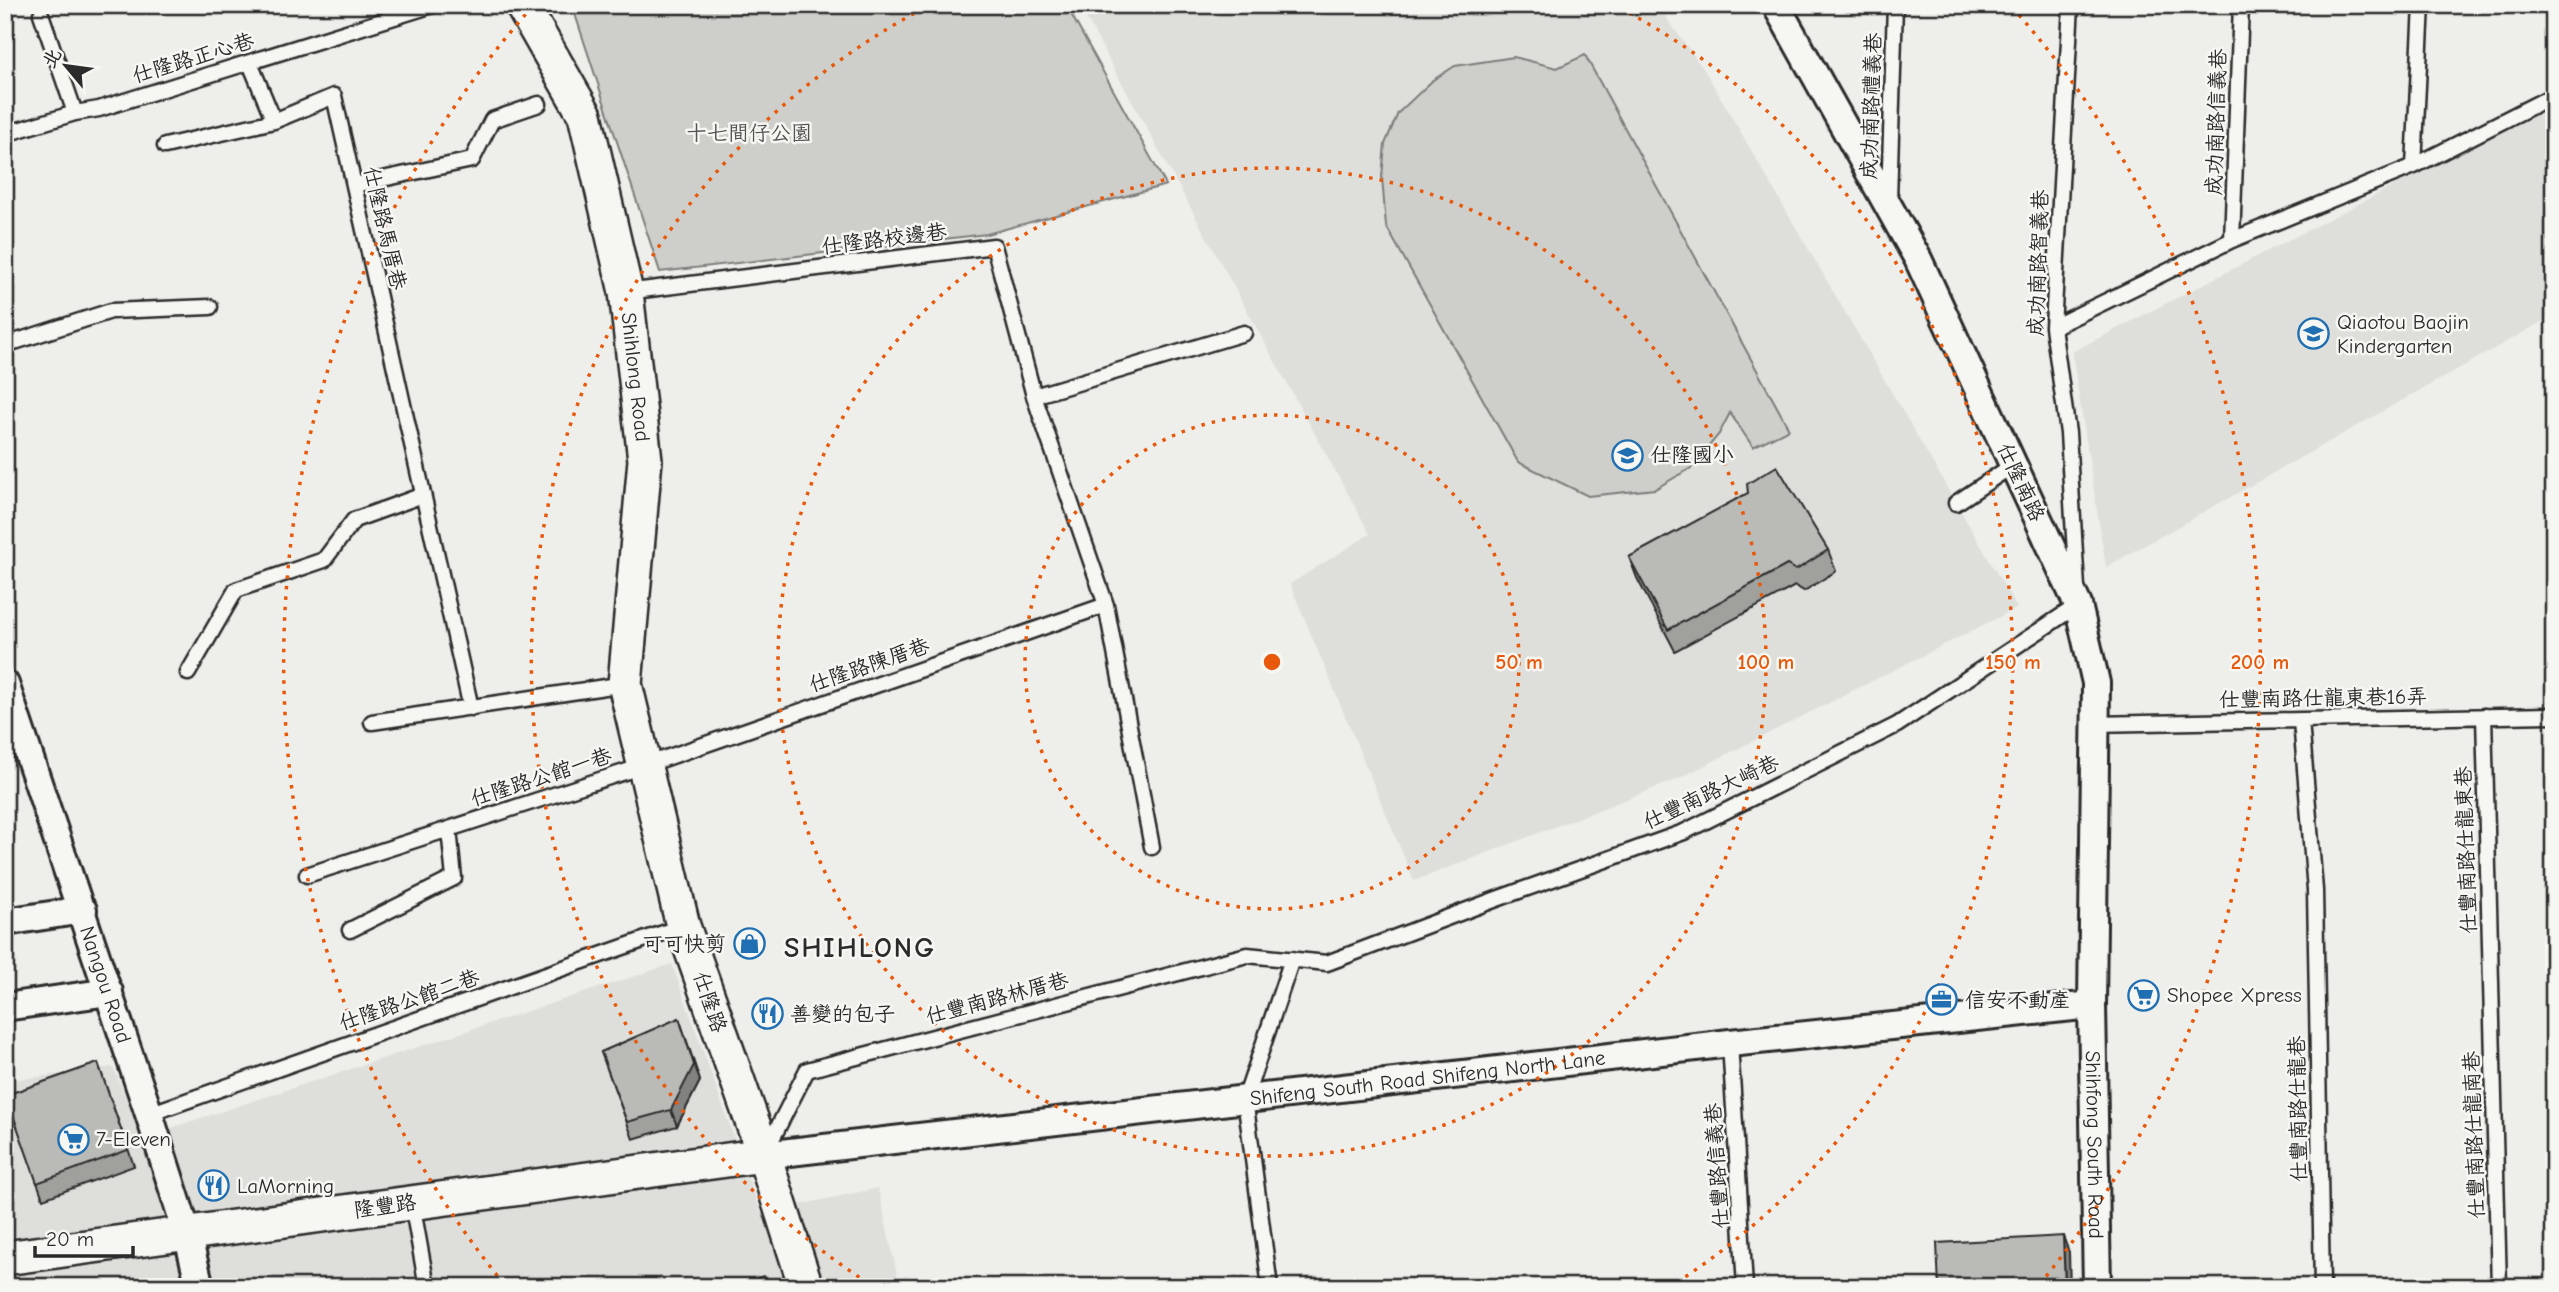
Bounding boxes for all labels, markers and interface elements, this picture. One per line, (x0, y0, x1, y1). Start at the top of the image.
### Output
street label: 仕隆路正心巷 (129, 28, 257, 88)
north arrow (32, 32, 102, 102)
street label: 成功南路禮義巷 (1856, 32, 1886, 180)
text: 北 (38, 45, 66, 72)
street label: 成功南路信義巷 (2201, 48, 2231, 196)
park label: 十七間仔公園 (686, 121, 812, 145)
street label: 仕隆路馬厝巷 (359, 164, 411, 292)
street label: 成功南路智義巷 (2023, 189, 2053, 337)
street label: 仕隆路校邊巷 (820, 219, 948, 259)
place label: Qiaotou Baojin Kindergarten (2337, 310, 2469, 358)
street label: Shihlong Road (616, 311, 655, 443)
school or university icon: Qiaotou Baojin Kindergarten (2297, 317, 2331, 351)
school or university icon: 仕隆國小 (1610, 438, 1644, 472)
street label: 仕隆南路 (1992, 439, 2050, 525)
place label: 仕隆國小 (1650, 443, 1734, 467)
street label: 仕隆路陳厝巷 (806, 633, 932, 697)
centre of rings (1260, 650, 1284, 674)
text: 50 m (1495, 650, 1543, 674)
text: 100 m (1738, 650, 1794, 674)
text: 150 m (1985, 650, 2041, 674)
text: 200 m (2231, 650, 2289, 674)
street label: 仕豐南路仕龍東巷16弄 (2218, 684, 2428, 712)
street label: 仕隆路公館一巷 (467, 743, 615, 811)
street label: 仕豐南路大崎巷 (1639, 750, 1783, 834)
street label: 仕豐南路仕龍東巷 (2451, 766, 2481, 934)
street label: Nangou Road (75, 923, 136, 1046)
shop icon: 可可快剪 (732, 927, 766, 961)
place label: 可可快剪 (642, 932, 726, 956)
district label: SHIHLONG (784, 932, 936, 964)
street label: 仕隆路公館二巷 (336, 965, 482, 1035)
street label: 仕豐南路林厝巷 (923, 967, 1071, 1029)
street label: 仕隆路 (688, 968, 732, 1036)
supermarket icon: Shopee Xpress (2127, 978, 2161, 1012)
office icon: 信安不動產 (1925, 983, 1959, 1017)
place label: Shopee Xpress (2167, 983, 2302, 1007)
place label: 信安不動產 (1965, 988, 2070, 1012)
restaurant icon: 善變的包子 (750, 997, 784, 1031)
place label: 善變的包子 (790, 1002, 895, 1026)
street label: 仕豐南路仕龍巷 (2285, 1035, 2311, 1183)
street label: Shifeng South Road Shifeng North Lane (1249, 1046, 1607, 1111)
street label: Shihfong South Road (2081, 1050, 2108, 1239)
street label: 仕豐南路仕龍南巷 (2459, 1051, 2489, 1219)
street label: 仕豐路信義巷 (1701, 1102, 1733, 1230)
supermarket icon: 7-Eleven (56, 1122, 90, 1156)
place label: 7-Eleven (96, 1127, 171, 1151)
restaurant icon: LaMorning (197, 1169, 231, 1203)
place label: LaMorning (237, 1174, 334, 1198)
street label: 隆豐路 (352, 1190, 418, 1222)
scale bar (35, 1215, 133, 1259)
text: 20 m (46, 1227, 94, 1251)

